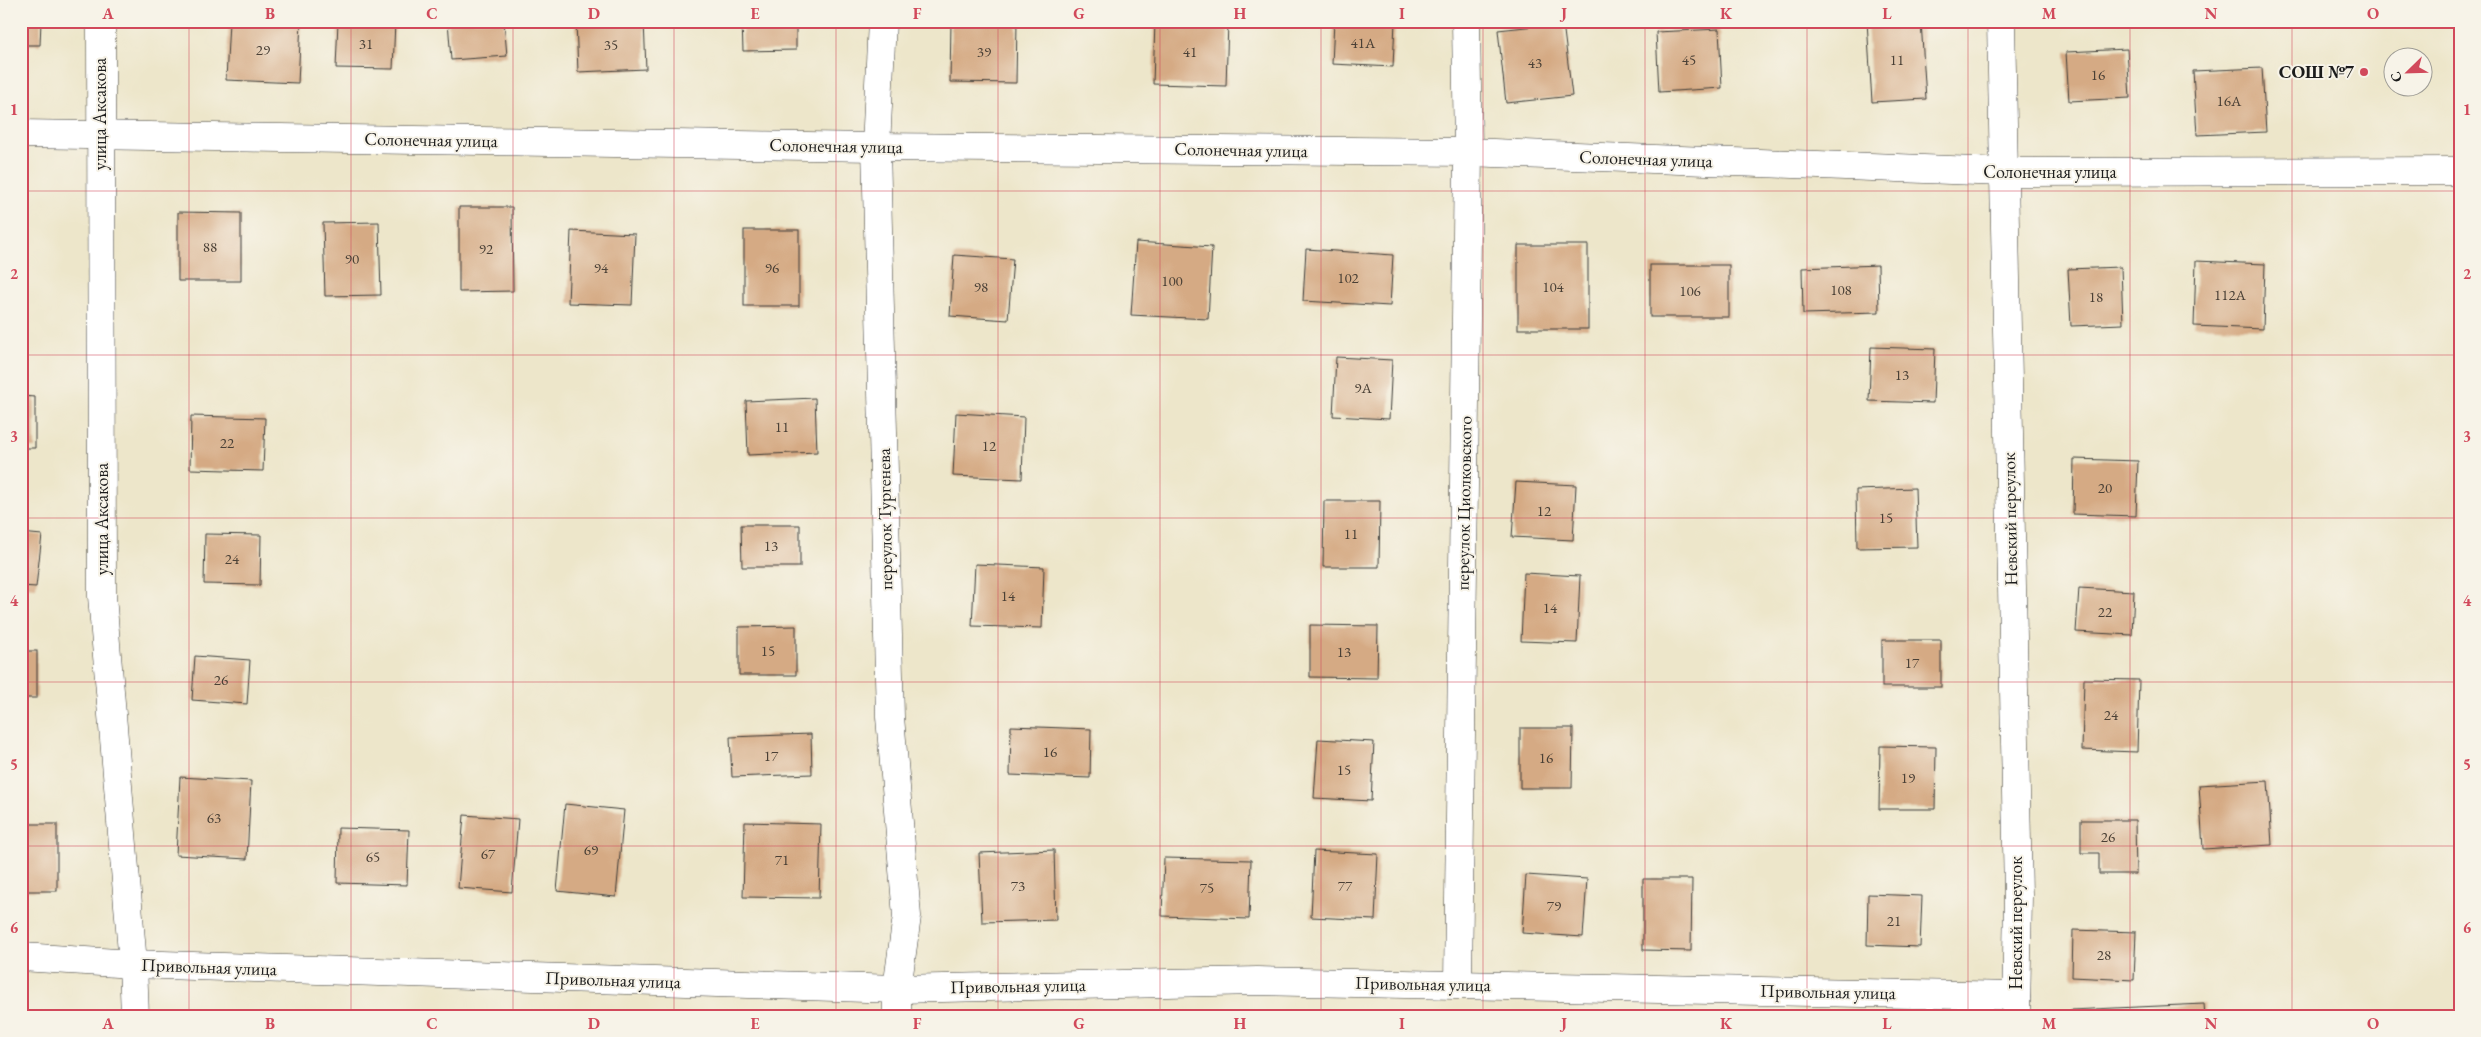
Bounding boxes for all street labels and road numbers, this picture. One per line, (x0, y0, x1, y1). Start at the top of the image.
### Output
street label: улица Аксакова (88, 57, 111, 170)
street label: Солонечная улица (364, 127, 499, 152)
street label: Солонечная улица (769, 133, 904, 158)
street label: Солонечная улица (1174, 137, 1309, 162)
street label: Солонечная улица (1579, 145, 1714, 172)
street label: Солонечная улица (1983, 160, 2118, 183)
street label: переулок Циолковского (1450, 415, 1477, 590)
street label: переулок Тургенева (872, 447, 897, 590)
street label: Невский переулок (1997, 452, 2022, 586)
street label: улица Аксакова (90, 462, 113, 575)
street label: Невский переулок (2004, 856, 2027, 990)
street label: Привольная улица (141, 953, 278, 980)
street label: Привольная улица (545, 966, 682, 993)
street label: Привольная улица (1355, 971, 1492, 996)
street label: Привольная улица (950, 973, 1087, 998)
street label: Привольная улица (1760, 979, 1897, 1004)

